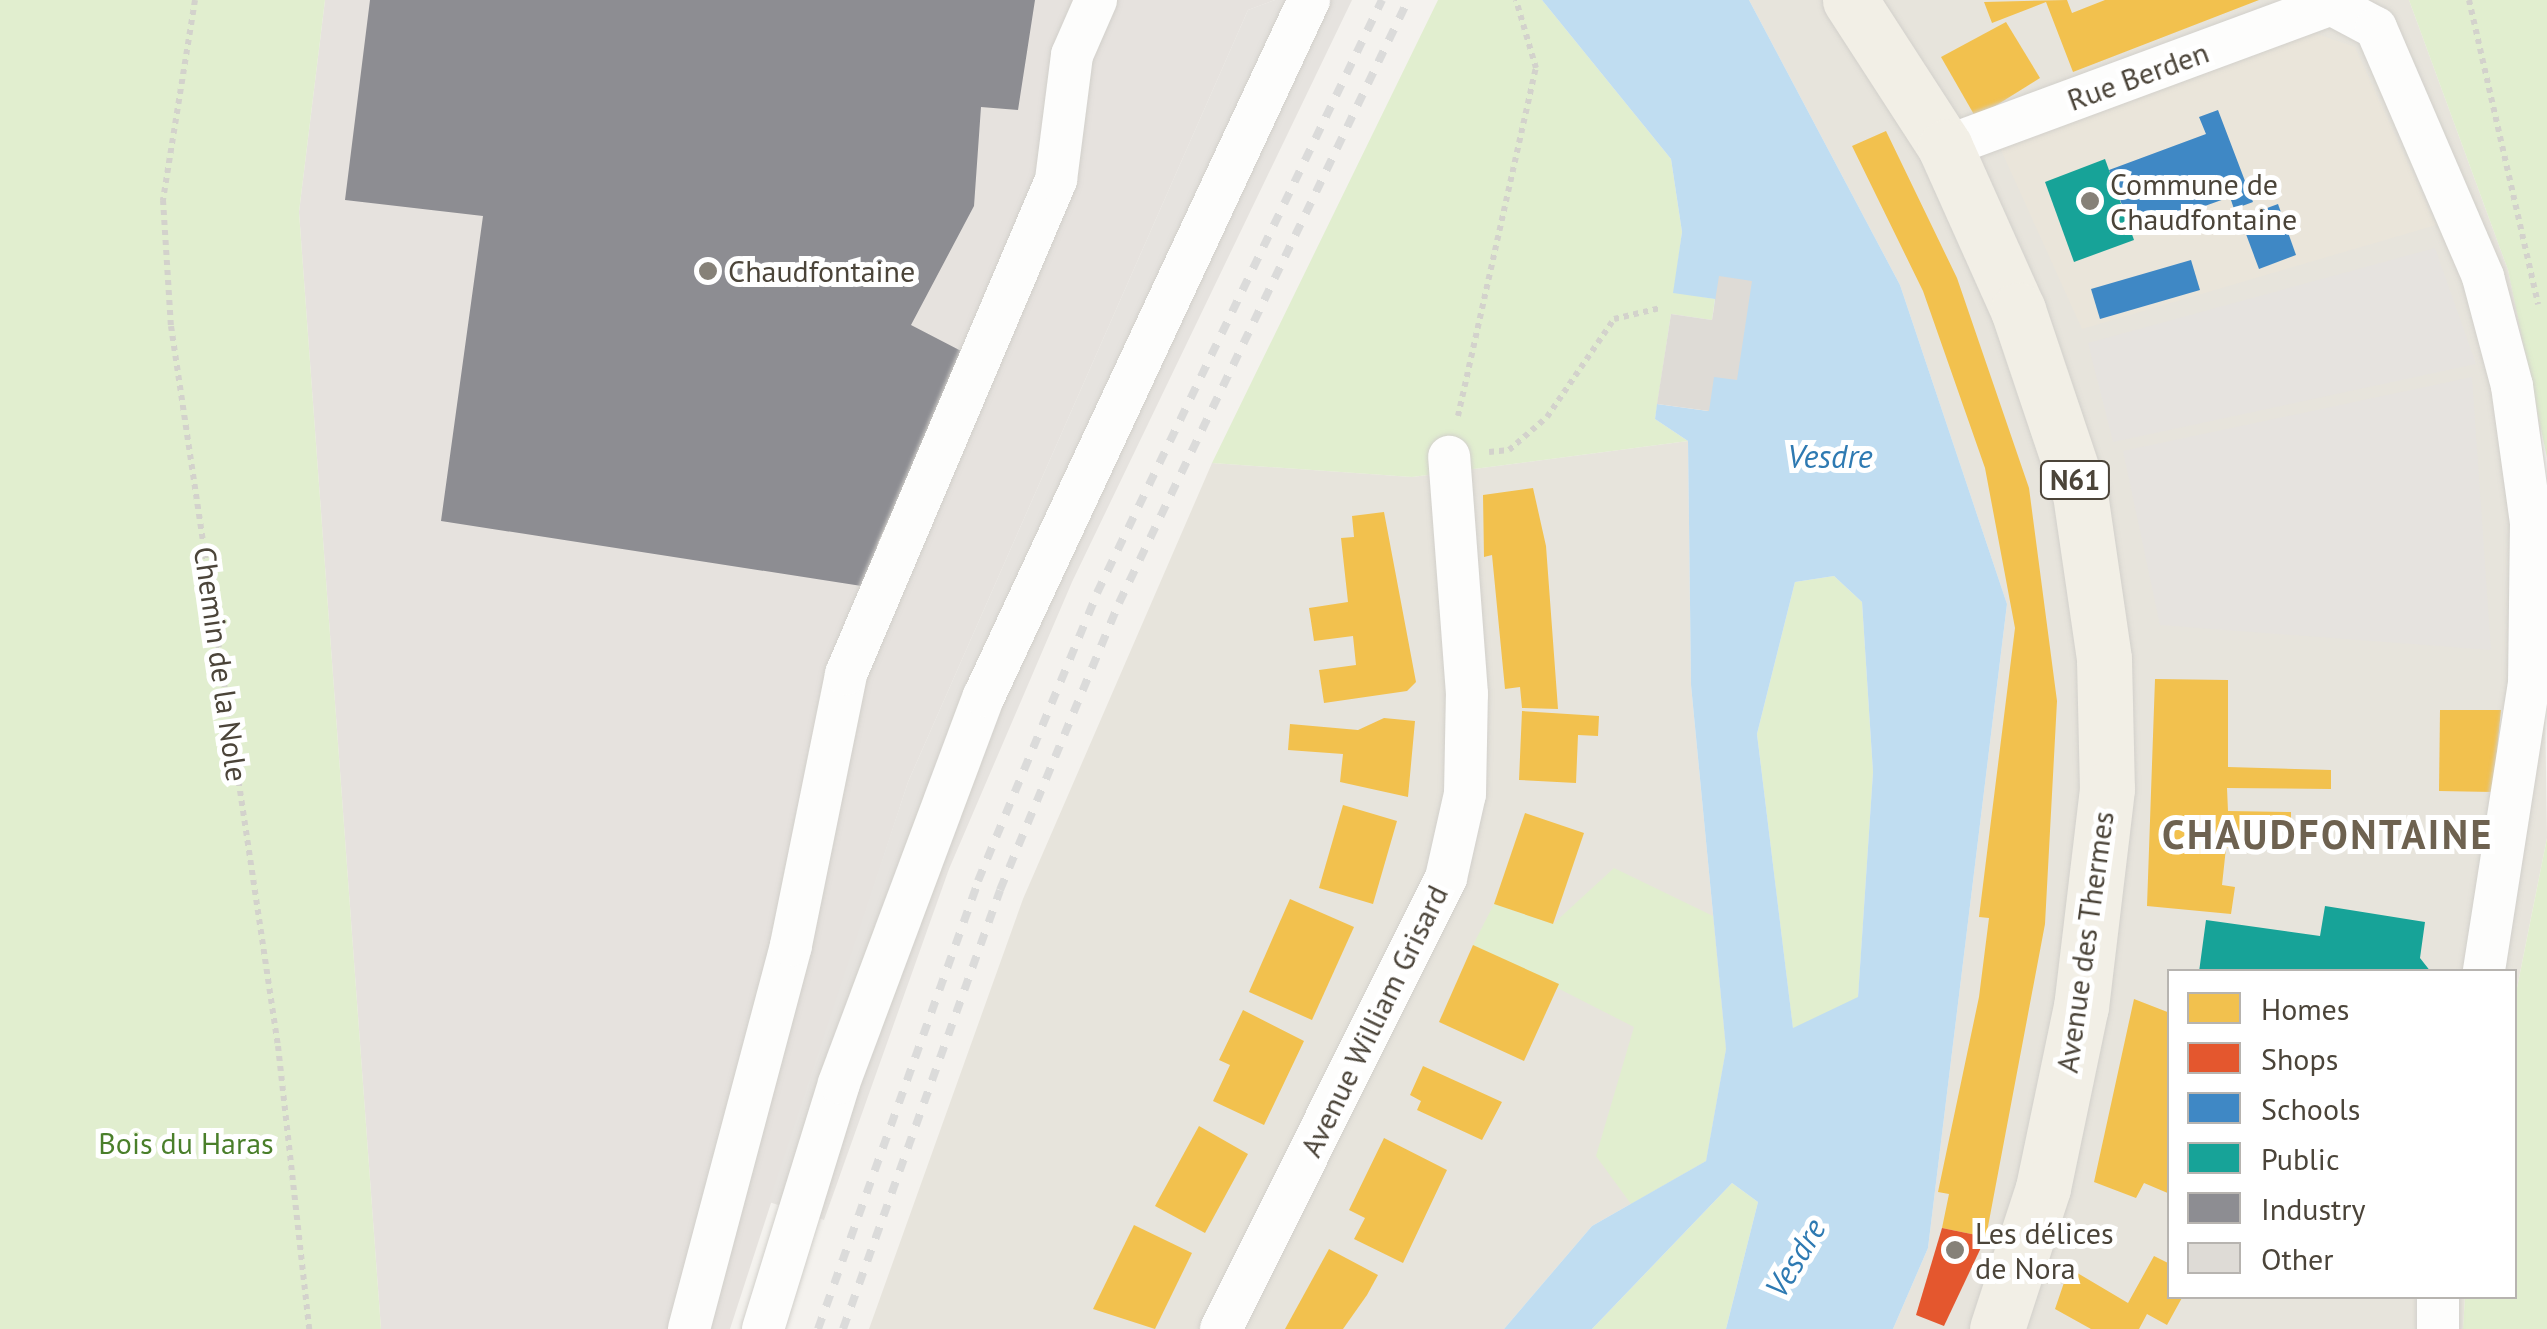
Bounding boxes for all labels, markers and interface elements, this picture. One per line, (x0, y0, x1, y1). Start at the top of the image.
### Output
street label: Rue Berden (2062, 34, 2214, 118)
place label: Commune de Chaudfontaine (2110, 166, 2297, 236)
marker: Commune de Chaudfontaine (2079, 190, 2101, 212)
place label: Chaudfontaine (728, 253, 915, 289)
marker: Chaudfontaine (697, 260, 719, 282)
water label: Vesdre (1787, 437, 1873, 475)
road number: N61 (2038, 457, 2112, 503)
street label: Chemin de la Nole (187, 544, 255, 784)
street label: Avenue des Thermes (2049, 809, 2121, 1075)
district label: CHAUDFONTAINE (2162, 810, 2494, 858)
street label: Avenue William Grisard (1293, 879, 1455, 1163)
legend (2167, 969, 2517, 1299)
text: Homes (2261, 989, 2349, 1028)
text: Shops (2261, 1039, 2338, 1078)
text: Schools (2261, 1089, 2360, 1128)
park label: Bois du Haras (98, 1125, 274, 1161)
text: Public (2261, 1139, 2339, 1178)
text: Industry (2261, 1189, 2365, 1228)
water label: Vesdre (1757, 1212, 1833, 1304)
place label: Les délices de Nora (1975, 1215, 2114, 1286)
marker: Les délices de Nora (1944, 1239, 1966, 1261)
text: Other (2261, 1239, 2334, 1278)

